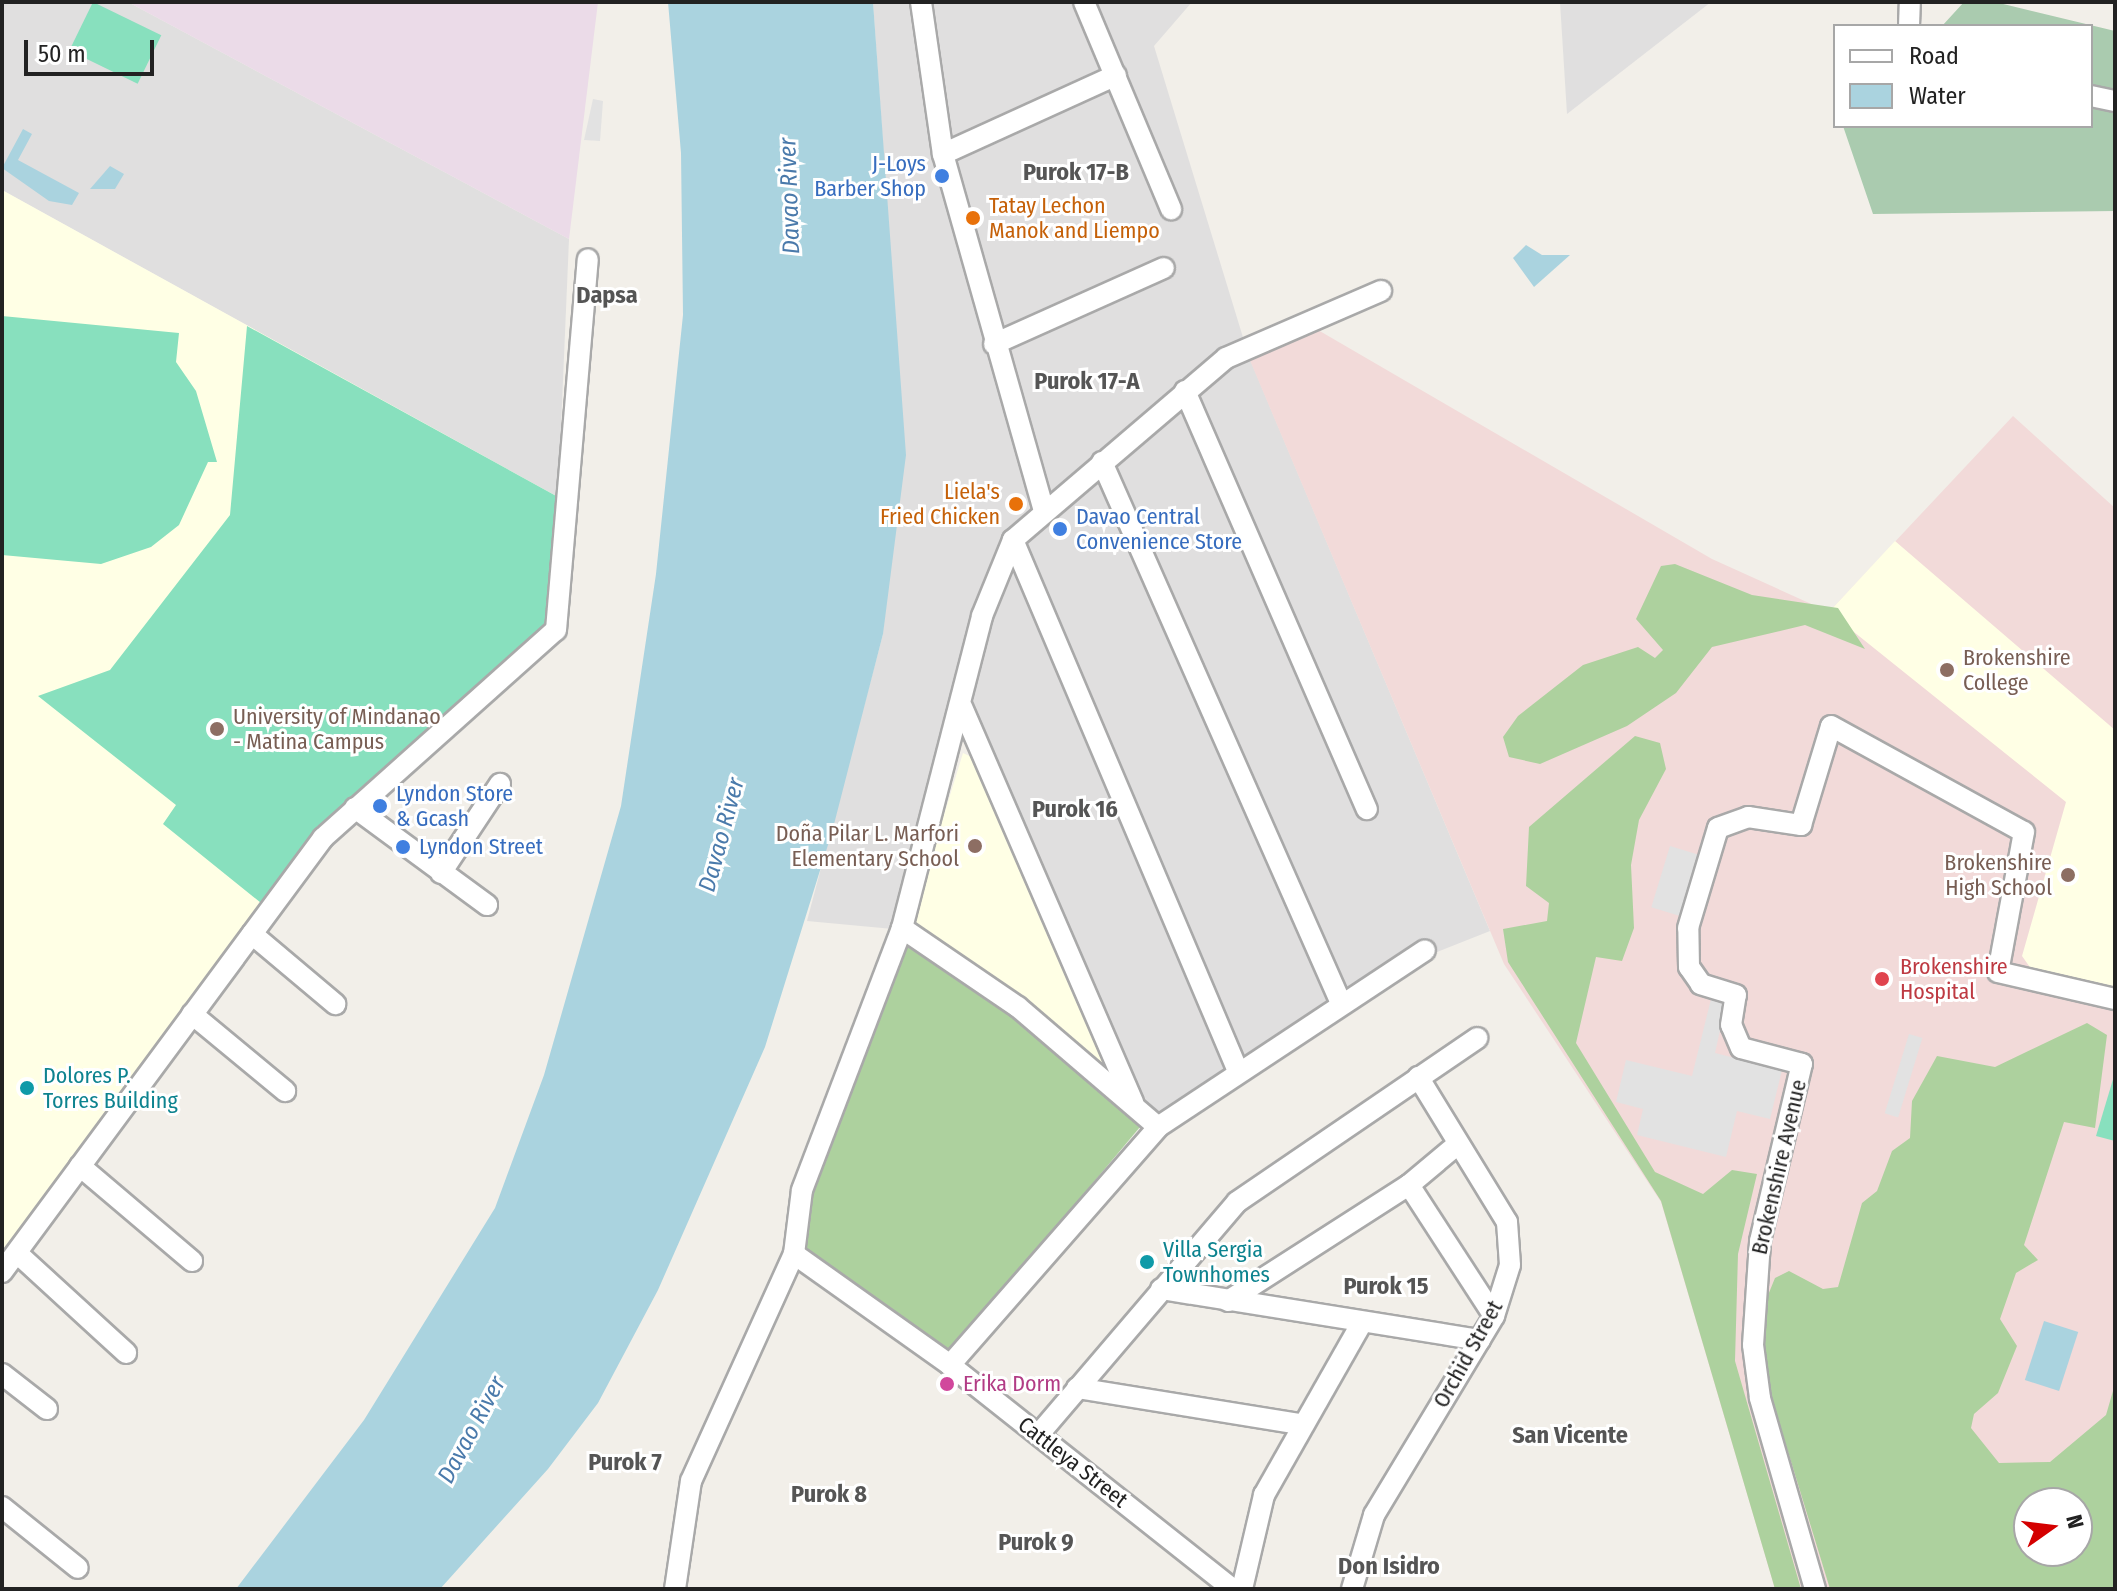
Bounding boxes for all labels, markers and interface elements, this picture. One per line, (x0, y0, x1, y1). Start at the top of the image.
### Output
scale bar (28, 24, 158, 74)
legend (1833, 24, 2093, 128)
text: 50 m (38, 40, 86, 68)
text: Road (1909, 42, 1959, 70)
text: Water (1909, 82, 1966, 110)
water label: Davao River (774, 137, 806, 255)
place label: J-Loys Barber Shop (814, 150, 926, 202)
district label: Purok 17-B (1023, 159, 1129, 187)
marker: J-Loys Barber Shop (933, 167, 951, 185)
place label: Tatay Lechon Manok and Liempo (989, 192, 1160, 244)
marker: Tatay Lechon Manok and Liempo (964, 209, 982, 227)
district label: Dapsa (576, 282, 638, 310)
district label: Purok 17-A (1034, 368, 1140, 396)
place label: Liela's Fried Chicken (880, 478, 1000, 530)
marker: Liela's Fried Chicken (1007, 495, 1025, 513)
place label: Davao Central Convenience Store (1076, 503, 1242, 554)
marker: Davao Central Convenience Store (1051, 520, 1069, 538)
place label: Brokenshire College (1963, 644, 2071, 696)
marker: Brokenshire College (1938, 661, 1956, 679)
place label: University of Mindanao - Matina Campus (233, 703, 441, 754)
marker: University of Mindanao - Matina Campus (208, 720, 226, 738)
water label: Davao River (693, 775, 751, 895)
place label: Lyndon Store & Gcash (396, 780, 513, 832)
district label: Purok 16 (1032, 796, 1118, 824)
marker: Lyndon Store & Gcash (371, 797, 389, 815)
place label: Doña Pilar L. Marfori Elementary School (776, 820, 959, 872)
place label: Lyndon Street (419, 834, 543, 860)
marker: Doña Pilar L. Marfori Elementary School (966, 837, 984, 855)
marker: Lyndon Street (394, 838, 412, 856)
place label: Brokenshire High School (1944, 849, 2052, 900)
marker: Brokenshire High School (2059, 866, 2077, 884)
place label: Brokenshire Hospital (1900, 953, 2008, 1004)
marker: Brokenshire Hospital (1871, 968, 1893, 990)
place label: Dolores P. Torres Building (43, 1062, 178, 1114)
street label: Brokenshire Avenue (1746, 1077, 1812, 1257)
marker: Dolores P. Torres Building (18, 1079, 36, 1097)
place label: Villa Sergia Townhomes (1163, 1236, 1270, 1288)
marker: Villa Sergia Townhomes (1138, 1253, 1156, 1271)
district label: Purok 15 (1343, 1273, 1429, 1301)
street label: Orchid Street (1428, 1296, 1508, 1412)
place label: Erika Dorm (963, 1371, 1061, 1397)
water label: Davao River (432, 1372, 512, 1488)
marker: Erika Dorm (938, 1375, 956, 1393)
street label: Cattleya Street (1013, 1411, 1133, 1513)
district label: San Vicente (1512, 1422, 1628, 1450)
district label: Purok 7 (588, 1449, 662, 1477)
district label: Purok 8 (791, 1481, 867, 1509)
north arrow (2013, 1487, 2093, 1567)
text: N (2060, 1512, 2090, 1531)
district label: Purok 9 (998, 1529, 1074, 1557)
district label: Don Isidro (1338, 1553, 1440, 1581)

